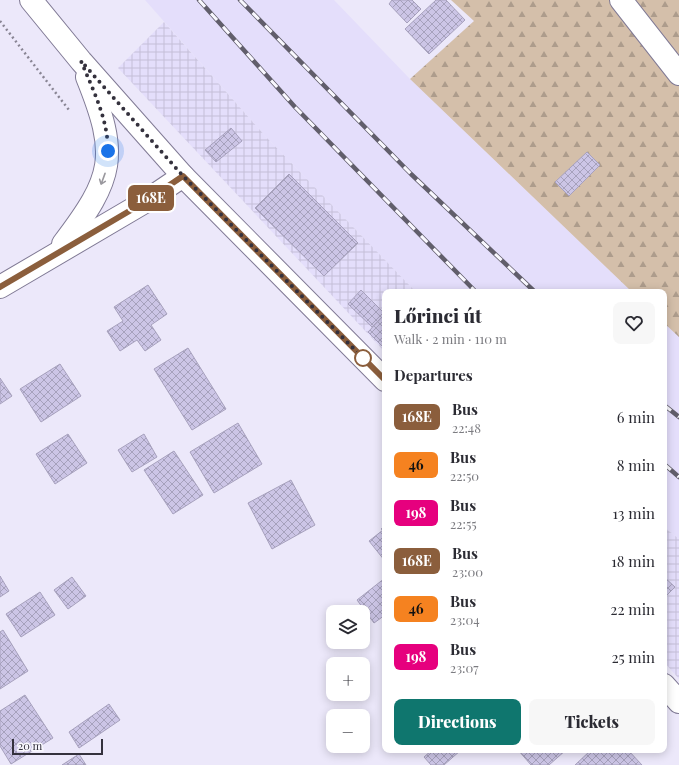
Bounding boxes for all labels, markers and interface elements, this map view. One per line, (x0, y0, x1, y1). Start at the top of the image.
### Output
your location (98, 141, 118, 161)
one-way arrow (98, 173, 106, 185)
line badge: 168E (123, 185, 179, 211)
text: 168E (136, 188, 166, 207)
text: Lőrinci út (394, 302, 482, 328)
button: heart (613, 302, 655, 344)
text: Walk · 2 min · 110 m (394, 330, 507, 347)
unlabelled marker (354, 349, 372, 367)
text: Departures (394, 365, 473, 385)
text: Bus (452, 399, 478, 419)
text: 168E (402, 407, 432, 426)
text: 6 min (617, 407, 655, 427)
text: 22:48 (452, 419, 481, 436)
text: Bus (450, 447, 476, 467)
text: 46 (408, 455, 424, 474)
text: 8 min (617, 455, 655, 475)
text: 22:50 (450, 467, 479, 484)
text: Bus (450, 495, 476, 515)
text: 198 (406, 503, 426, 522)
text: 13 min (613, 503, 655, 523)
text: 22:55 (450, 515, 477, 532)
text: Bus (452, 543, 478, 563)
text: 168E (402, 551, 432, 570)
text: 18 min (611, 551, 655, 571)
text: 23:00 (452, 563, 483, 580)
text: Bus (450, 591, 476, 611)
text: 46 (408, 599, 424, 618)
text: 22 min (610, 599, 655, 619)
map controls (326, 605, 370, 753)
button: layers (326, 605, 370, 649)
text: 23:04 (450, 611, 480, 628)
text: Bus (450, 639, 476, 659)
text: 198 (406, 647, 426, 666)
text: 25 min (611, 647, 655, 667)
button: + (326, 657, 370, 701)
text: 23:07 (450, 659, 479, 676)
button: Directions (394, 699, 521, 745)
button: Tickets (529, 699, 655, 745)
button: − (326, 709, 370, 753)
scale bar (12, 737, 103, 756)
text: 20 m (18, 738, 42, 753)

